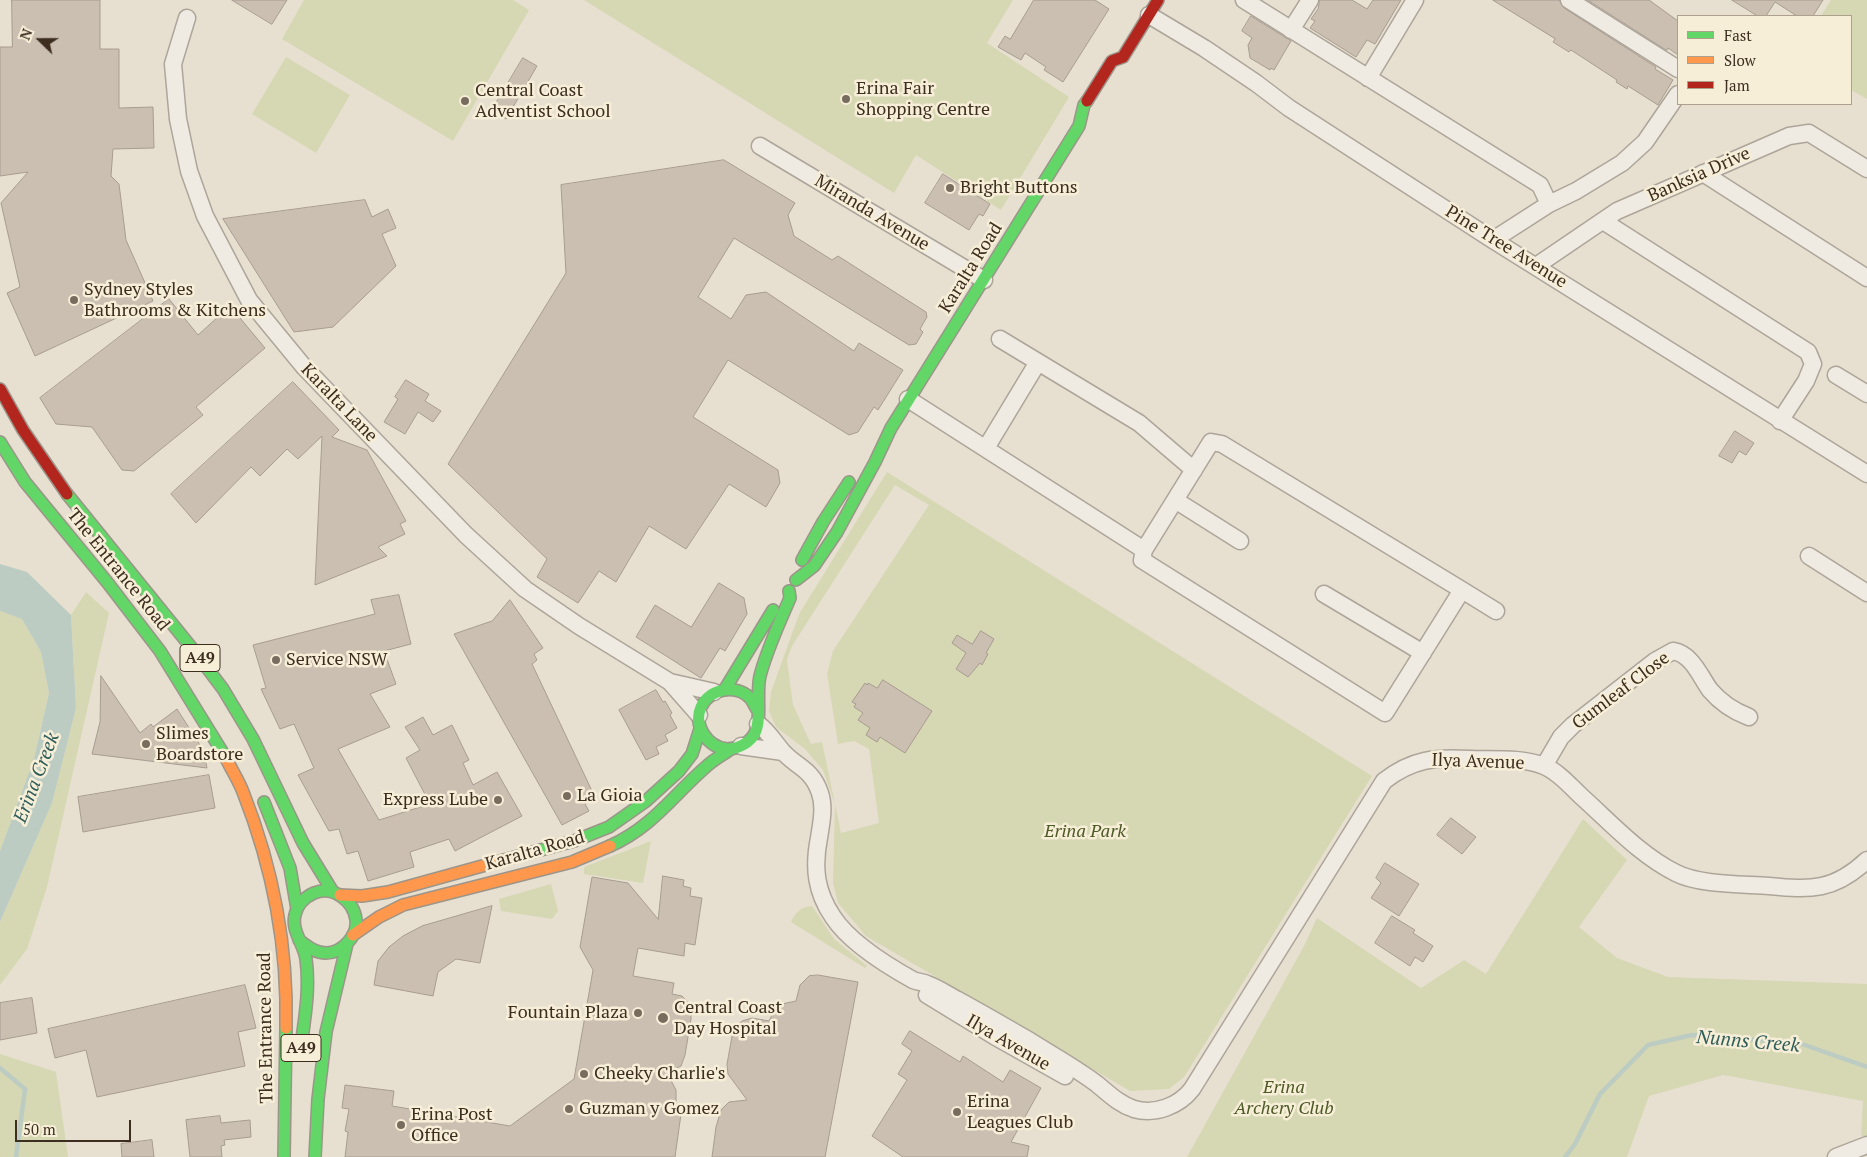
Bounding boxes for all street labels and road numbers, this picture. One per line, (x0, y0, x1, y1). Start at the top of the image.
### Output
street label: Banksia Drive (1644, 143, 1754, 207)
street label: Miranda Avenue (811, 170, 933, 256)
street label: Pine Tree Avenue (1441, 201, 1571, 293)
street label: Karalta Road (935, 219, 1007, 317)
street label: Karalta Lane (296, 359, 382, 447)
street label: The Entrance Road (62, 504, 174, 636)
road number: A49 (180, 644, 220, 671)
street label: Gumleaf Close (1568, 647, 1674, 735)
street label: Ilya Avenue (1431, 750, 1525, 774)
street label: Karalta Road (483, 827, 587, 875)
street label: The Entrance Road (254, 952, 278, 1104)
street label: Ilya Avenue (962, 1010, 1054, 1076)
road number: A49 (281, 1034, 321, 1062)

